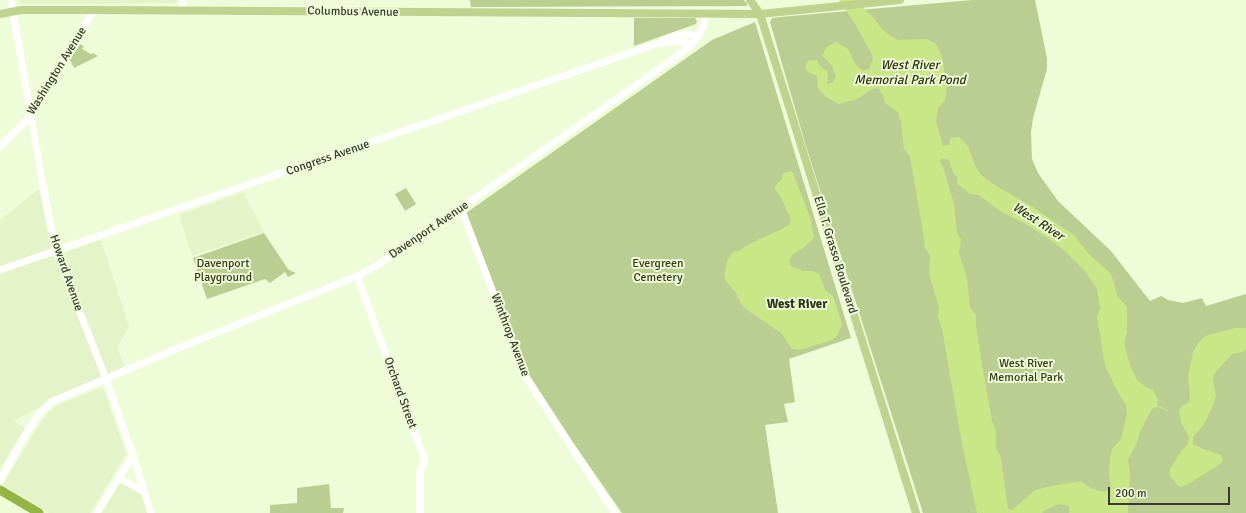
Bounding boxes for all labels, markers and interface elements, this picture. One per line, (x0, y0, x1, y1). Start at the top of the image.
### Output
street label: Columbus Avenue (307, 4, 399, 20)
street label: Washington Avenue (24, 24, 90, 118)
water label: West River Memorial Park Pond (854, 58, 966, 89)
street label: Congress Avenue (284, 137, 372, 179)
street label: Ella T. Grasso Boulevard (810, 194, 860, 316)
street label: Davenport Avenue (386, 198, 472, 262)
water label: West River (1009, 200, 1067, 244)
street label: Howard Avenue (46, 233, 86, 313)
park label: Davenport Playground (194, 257, 252, 285)
park label: Evergreen Cemetery (632, 257, 684, 285)
street label: Winthrop Avenue (488, 291, 532, 379)
district label: West River (767, 297, 827, 313)
street label: Orchard Street (380, 355, 420, 431)
park label: West River Memorial Park (989, 357, 1063, 385)
scale bar (1110, 479, 1232, 505)
text: 200 m (1115, 486, 1147, 501)

